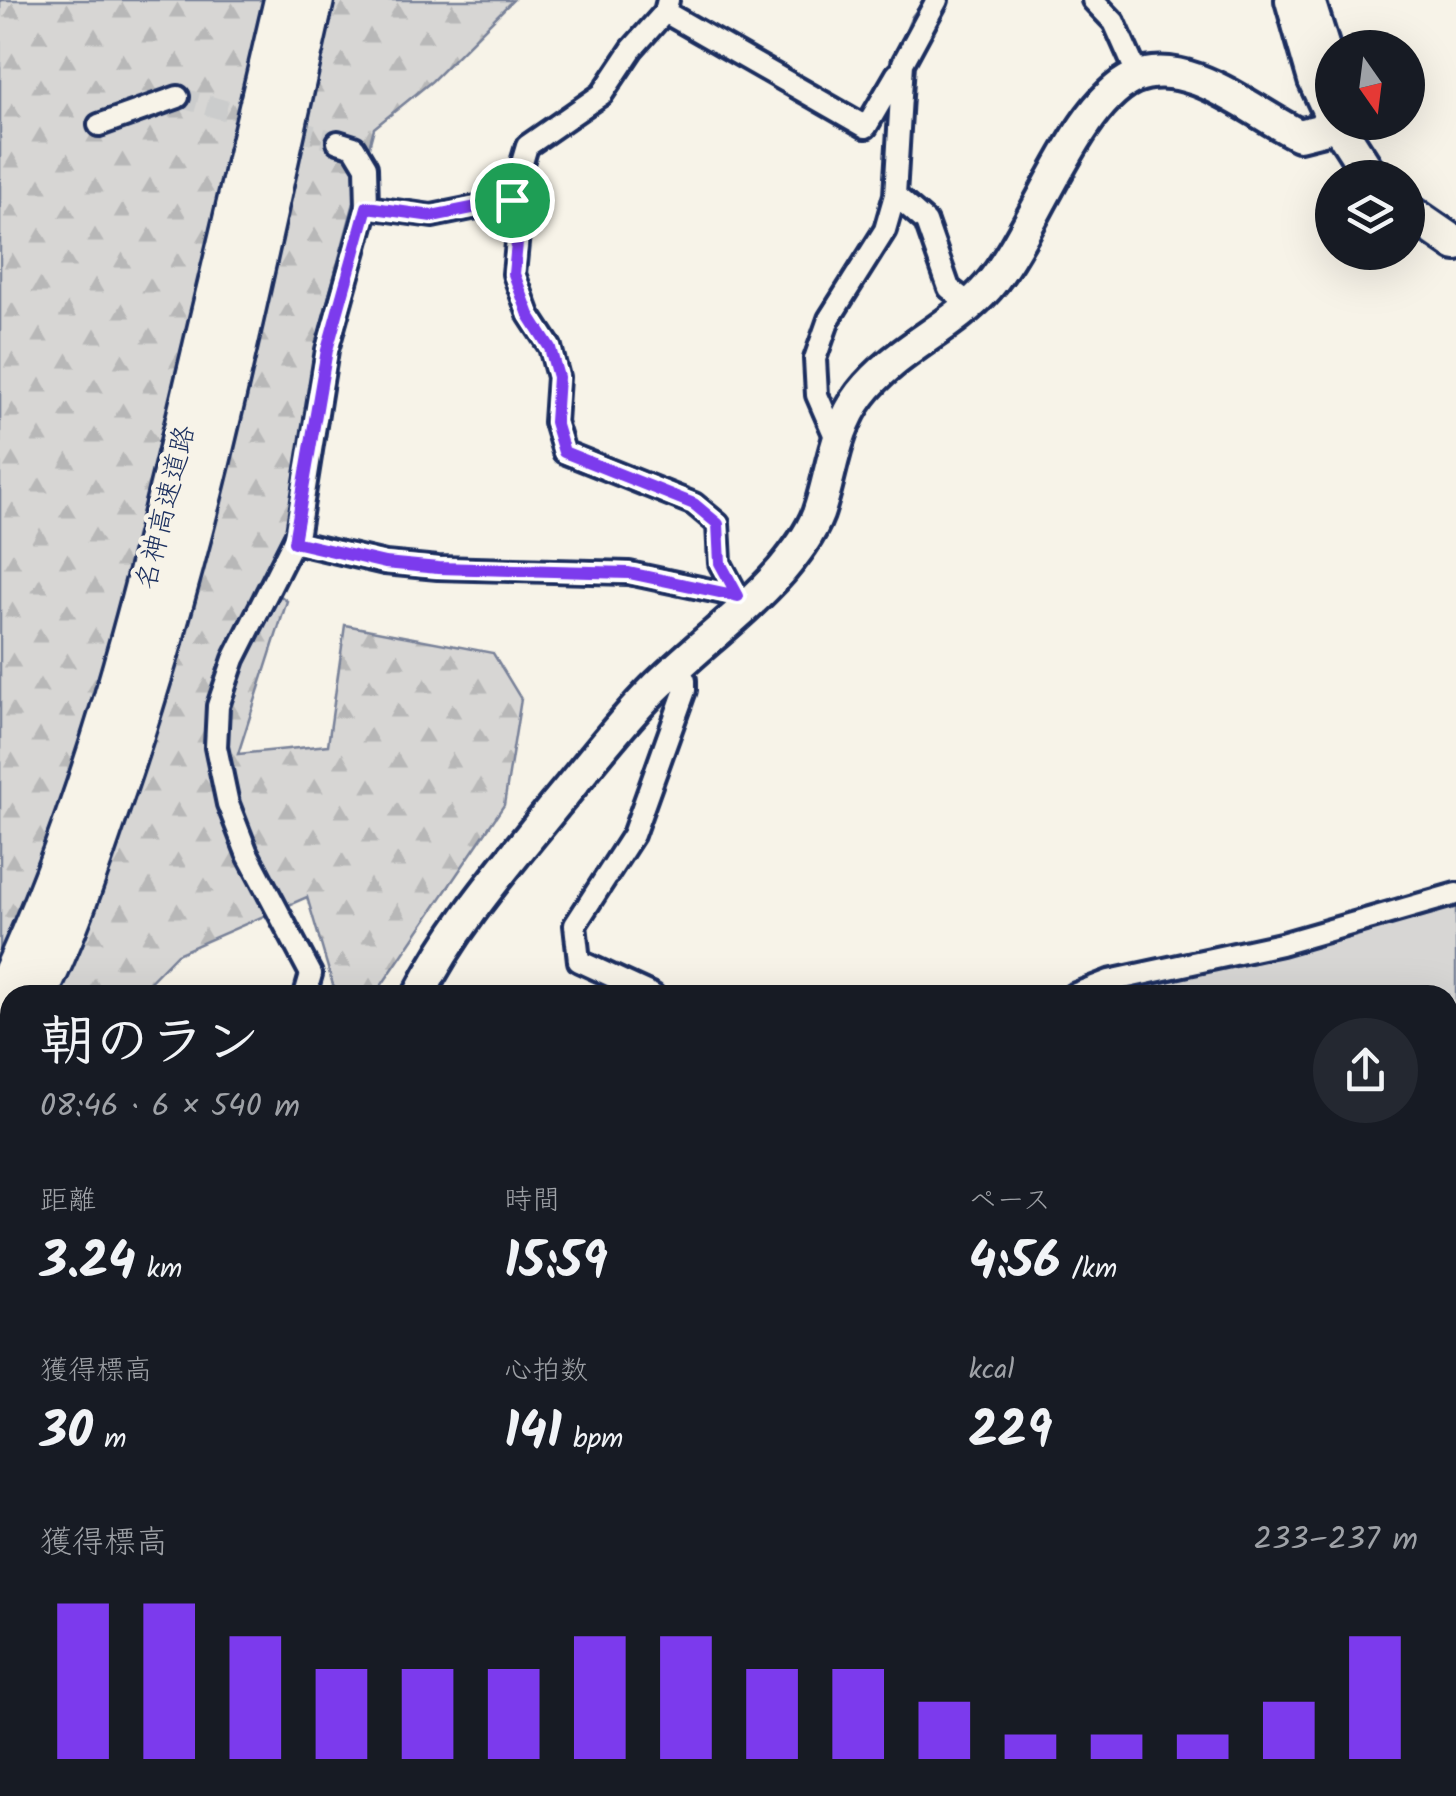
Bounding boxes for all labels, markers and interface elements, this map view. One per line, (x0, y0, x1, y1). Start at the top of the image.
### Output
north arrow (1315, 30, 1425, 140)
map controls (1315, 30, 1425, 270)
pin (470, 158, 555, 243)
button: layers (1315, 160, 1425, 270)
icon: arrive (485, 173, 540, 228)
street label: 名神高速道路 (124, 421, 209, 595)
text: 朝のラン (40, 1001, 260, 1088)
button: share (1313, 1018, 1418, 1123)
text: 08:46 · 6 × 540 m (40, 1082, 300, 1133)
text: 距離 (40, 1179, 96, 1224)
text: 時間 (504, 1179, 560, 1224)
text: ペース (969, 1179, 1051, 1224)
text: 3.24 (40, 1224, 136, 1304)
text: 15:59 (504, 1224, 608, 1304)
text: 4:56 (969, 1224, 1061, 1304)
text: km (136, 1247, 182, 1292)
text: /km (1061, 1247, 1117, 1292)
text: kcal (969, 1348, 1014, 1393)
text: 獲得標高 (40, 1349, 152, 1394)
text: 心拍数 (504, 1349, 588, 1394)
text: 229 (969, 1393, 1052, 1473)
text: 30 (40, 1394, 93, 1474)
text: 141 (504, 1394, 562, 1474)
text: m (93, 1417, 127, 1462)
text: bpm (562, 1417, 623, 1462)
text: 233–237 m (1253, 1515, 1418, 1566)
text: 獲得標高 (40, 1518, 168, 1569)

